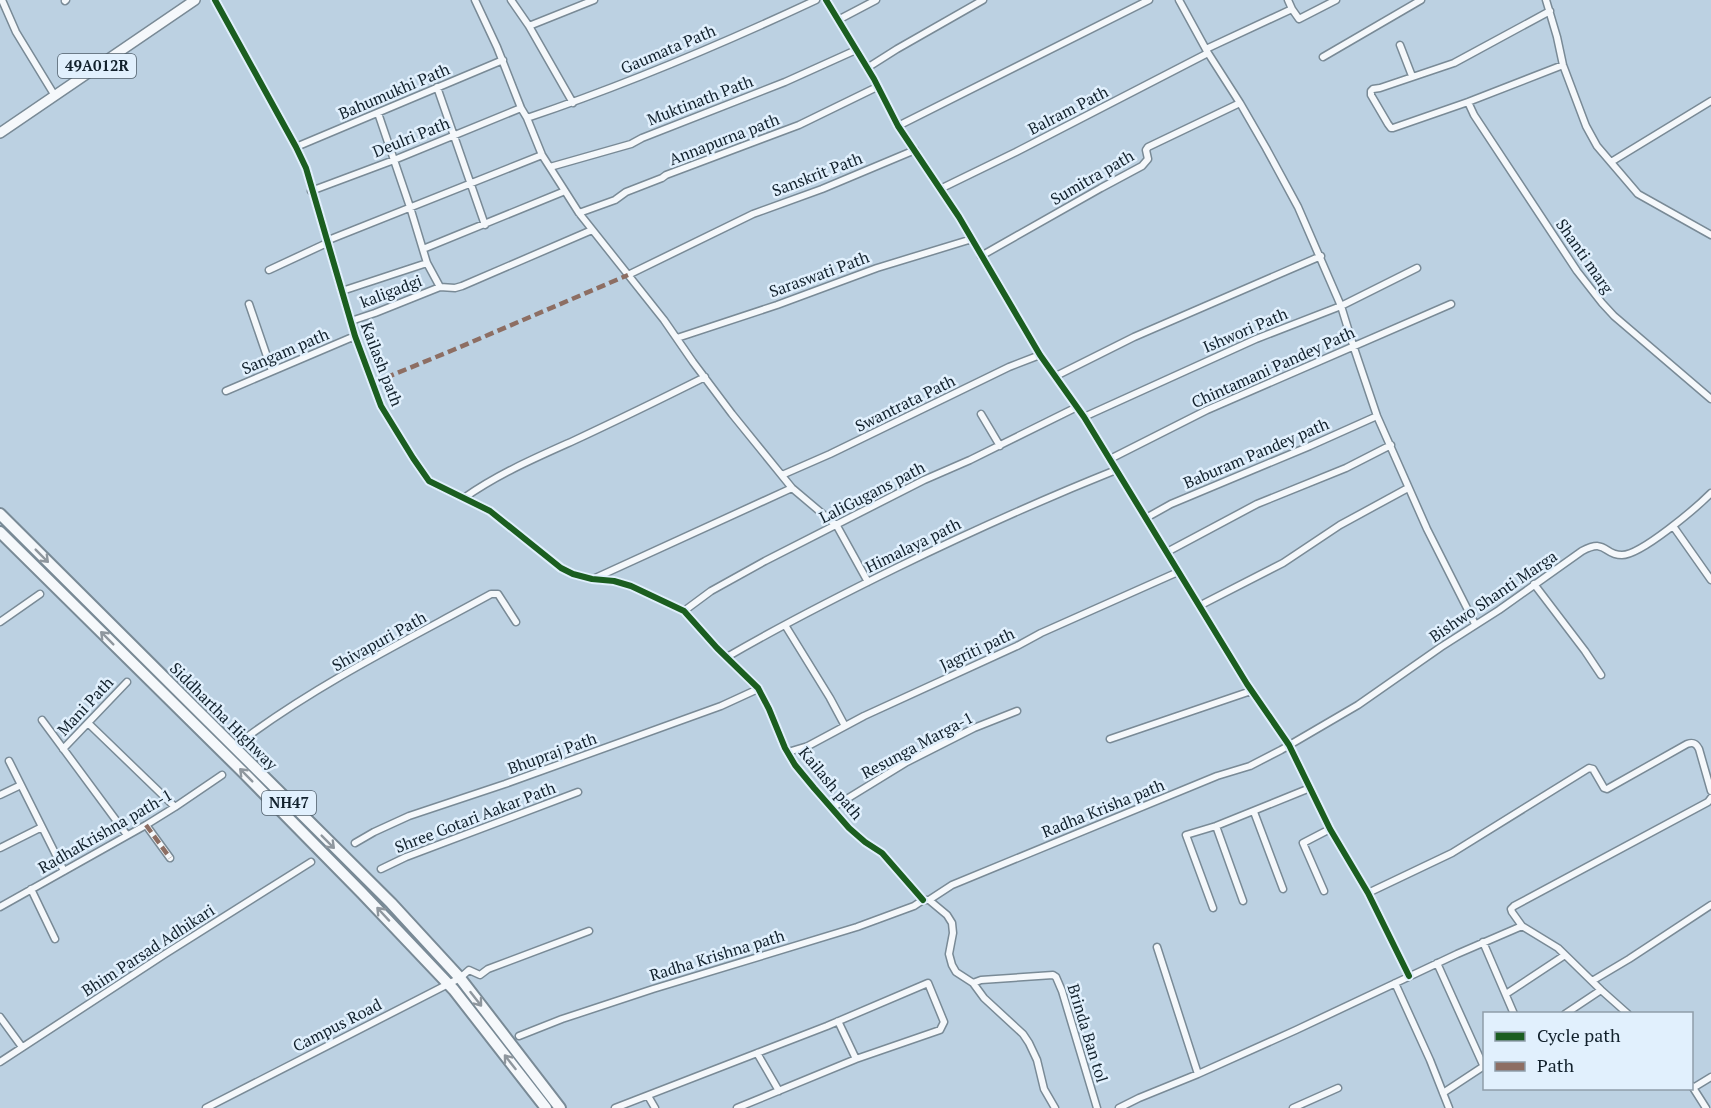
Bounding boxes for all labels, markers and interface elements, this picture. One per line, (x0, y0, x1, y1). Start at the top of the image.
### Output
street label: Gaumata Path (617, 19, 719, 79)
road number: 49A012R (58, 54, 136, 78)
street label: Bahumukhi Path (335, 57, 454, 124)
street label: Muktinath Path (644, 69, 757, 130)
street label: Balram Path (1024, 80, 1113, 140)
street label: Annapurna path (666, 108, 783, 170)
street label: Deulri Path (369, 111, 453, 162)
street label: Sumitra path (1046, 144, 1138, 210)
street label: Sanskrit Path (769, 146, 866, 201)
street label: Shanti marg (1551, 214, 1619, 298)
street label: Saraswati Path (766, 245, 873, 302)
street label: kaligadgi (357, 269, 425, 313)
street label: Ishwori Path (1199, 302, 1291, 358)
street label: Kailash path (356, 319, 408, 410)
street label: Chintamani Pandey Path (1188, 321, 1359, 413)
street label: Sangam path (238, 323, 333, 379)
street label: Swantrata Path (851, 369, 959, 437)
street label: Baburam Pandey path (1180, 412, 1333, 494)
street label: LaliGugans path (815, 456, 929, 528)
street label: Himalaya path (862, 512, 965, 578)
street label: Bishwo Shanti Marga (1425, 545, 1561, 647)
one-way arrow (34, 548, 49, 563)
street label: Shivapuri Path (328, 606, 431, 676)
street label: Jagriti path (936, 622, 1018, 676)
one-way arrow (100, 631, 115, 646)
street label: Siddhartha Highway (165, 657, 283, 775)
street label: Mani Path (52, 671, 118, 740)
street label: Resunga Marga-1 (857, 706, 977, 784)
street label: Bhupraj Path (504, 727, 600, 779)
street label: Kailash path (794, 742, 868, 825)
one-way arrow (239, 768, 254, 783)
street label: Radha Krisha path (1038, 773, 1168, 843)
street label: Shree Gotari Aakar Path (391, 776, 559, 858)
street label: RadhaKrishna path-1 (34, 784, 176, 878)
road number: NH47 (262, 791, 316, 815)
one-way arrow (321, 834, 336, 849)
street label: Bhim Parsad Adhikari (77, 899, 219, 1001)
one-way arrow (376, 907, 390, 922)
street label: Radha Krishna path (647, 924, 788, 986)
street label: Brinda Ban tol (1063, 981, 1113, 1085)
one-way arrow (470, 990, 483, 1006)
street label: Campus Road (289, 993, 385, 1057)
legend (1483, 1012, 1693, 1090)
text: Cycle path (1537, 1023, 1621, 1047)
text: Path (1537, 1053, 1574, 1077)
one-way arrow (503, 1054, 516, 1070)

